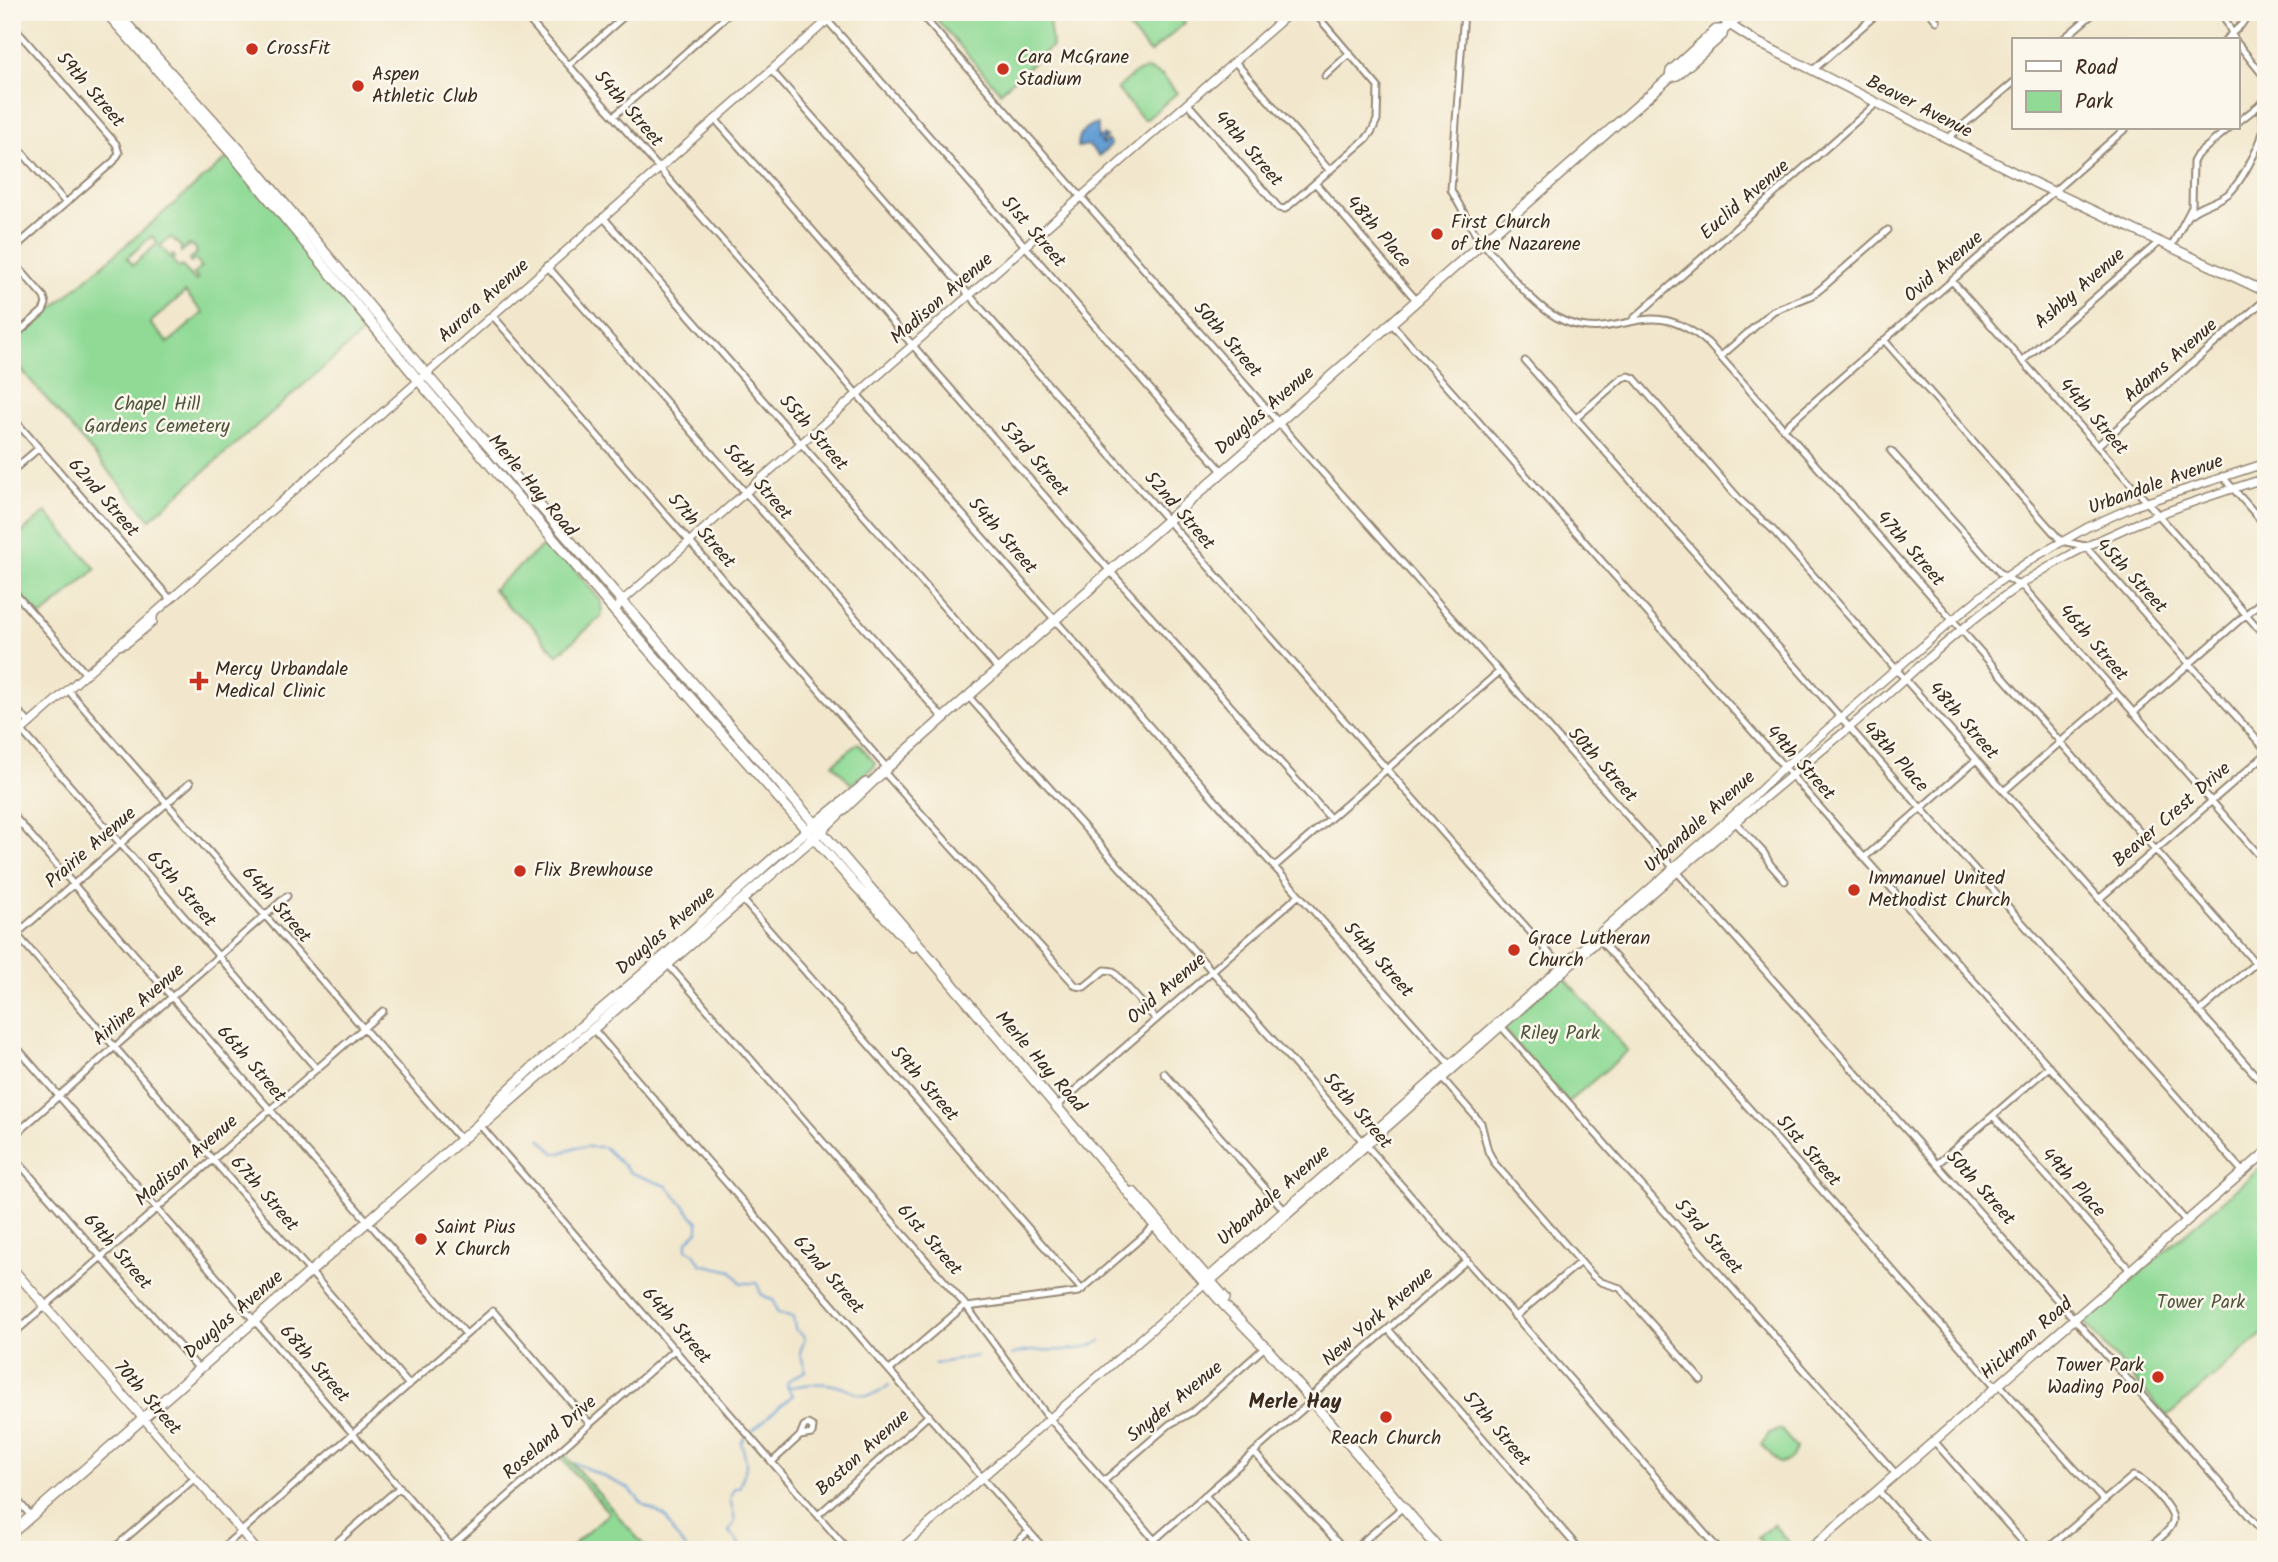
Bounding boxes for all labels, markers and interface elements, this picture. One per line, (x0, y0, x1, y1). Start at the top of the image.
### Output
place label: CrossFit (266, 34, 331, 64)
legend (2012, 38, 2240, 130)
marker: CrossFit (244, 41, 260, 57)
place label: Cara McGrane Stadium (1017, 43, 1129, 95)
street label: 59th Street (48, 45, 132, 135)
text: Road (2075, 52, 2118, 85)
place label: Aspen Athletic Club (372, 60, 477, 112)
marker: Cara McGrane Stadium (995, 61, 1011, 77)
street label: 54th Street (586, 64, 671, 155)
street label: Beaver Avenue (1861, 67, 1978, 147)
marker: Aspen Athletic Club (350, 78, 366, 94)
text: Park (2075, 86, 2113, 119)
street label: 49th Street (1206, 104, 1290, 194)
street label: Euclid Avenue (1693, 152, 1797, 248)
street label: 51st Street (993, 189, 1073, 275)
street label: 48th Place (1338, 189, 1418, 275)
place label: First Church of the Nazarene (1451, 208, 1581, 260)
street label: Ovid Avenue (1897, 223, 1991, 310)
marker: First Church of the Nazarene (1429, 226, 1445, 242)
street label: Ashby Avenue (2028, 241, 2133, 337)
street label: Madison Avenue (884, 245, 1001, 352)
street label: Aurora Avenue (431, 251, 537, 350)
street label: 50th Street (1185, 295, 1269, 385)
street label: Adams Avenue (2117, 311, 2225, 411)
street label: Douglas Avenue (1208, 359, 1322, 463)
street label: 44th Street (2051, 372, 2136, 463)
street label: 55th Street (771, 388, 855, 479)
park label: Chapel Hill Gardens Cemetery (84, 390, 231, 442)
street label: 53rd Street (992, 414, 1076, 504)
street label: Merle Hay Road (480, 428, 585, 545)
street label: 56th Street (715, 437, 800, 528)
street label: Urbandale Avenue (2084, 447, 2228, 523)
street label: 62nd Street (60, 452, 147, 545)
street label: 52nd Street (1136, 465, 1222, 558)
street label: 57th Street (659, 486, 743, 576)
street label: 54th Street (960, 491, 1045, 582)
street label: 47th Street (1868, 504, 1952, 594)
street label: 45th Street (2088, 531, 2174, 621)
street label: 46th Street (2051, 598, 2136, 689)
place label: Mercy Urbandale Medical Clinic (215, 655, 349, 707)
marker: Mercy Urbandale Medical Clinic (189, 671, 209, 691)
street label: 48th Street (1920, 675, 2006, 767)
street label: 48th Place (1854, 714, 1936, 800)
street label: 49th Street (1758, 718, 1843, 808)
street label: 50th Street (1560, 720, 1645, 810)
street label: Beaver Crest Drive (2106, 755, 2238, 875)
street label: Urbandale Avenue (1637, 763, 1763, 881)
street label: Prairie Avenue (39, 799, 144, 896)
street label: 65th Street (139, 844, 224, 935)
place label: Flix Brewhouse (534, 856, 654, 886)
street label: 64th Street (234, 860, 319, 951)
marker: Flix Brewhouse (512, 863, 528, 879)
place label: Immanuel United Methodist Church (1868, 864, 2010, 916)
street label: Douglas Avenue (609, 879, 723, 983)
marker: Immanuel United Methodist Church (1846, 882, 1862, 898)
street label: 54th Street (1335, 915, 1421, 1005)
place label: Grace Lutheran Church (1528, 924, 1650, 976)
marker: Grace Lutheran Church (1506, 942, 1522, 958)
street label: Ovid Avenue (1120, 945, 1214, 1032)
street label: Airline Avenue (86, 956, 192, 1054)
street label: Merle Hay Road (987, 1004, 1093, 1120)
street label: 66th Street (209, 1019, 294, 1110)
park label: Riley Park (1520, 1019, 1600, 1049)
street label: 59th Street (882, 1039, 966, 1129)
street label: 56th Street (1315, 1066, 1400, 1157)
street label: Madison Avenue (129, 1107, 246, 1214)
street label: 51st Street (1768, 1108, 1848, 1194)
street label: Urbandale Avenue (1211, 1138, 1338, 1254)
street label: 49th Place (2033, 1141, 2113, 1225)
street label: 50th Street (1938, 1143, 2023, 1233)
street label: 67th Street (222, 1149, 306, 1239)
street label: 53rd Street (1666, 1192, 1750, 1282)
street label: 61st Street (889, 1197, 970, 1283)
street label: 69th Street (75, 1207, 159, 1297)
place label: Saint Pius X Church (435, 1213, 516, 1265)
street label: 62nd Street (785, 1229, 872, 1322)
marker: Saint Pius X Church (413, 1231, 429, 1247)
street label: New York Avenue (1315, 1259, 1441, 1374)
street label: Douglas Avenue (177, 1263, 291, 1367)
street label: 64th Street (634, 1281, 719, 1372)
park label: Tower Park (2157, 1288, 2245, 1318)
street label: Hickman Road (1974, 1290, 2080, 1388)
street label: 68th Street (271, 1318, 357, 1410)
place label: Tower Park Wading Pool (2047, 1351, 2144, 1403)
street label: Snyder Avenue (1120, 1353, 1230, 1450)
street label: 70th Street (106, 1354, 189, 1443)
marker: Tower Park Wading Pool (2150, 1369, 2166, 1385)
street label: 57th Street (1454, 1384, 1538, 1474)
district label: Merle Hay (1249, 1386, 1342, 1419)
street label: Roseland Drive (496, 1388, 604, 1488)
street label: Boston Avenue (809, 1402, 917, 1504)
marker: Reach Church (1378, 1409, 1394, 1425)
place label: Reach Church (1331, 1424, 1441, 1454)

